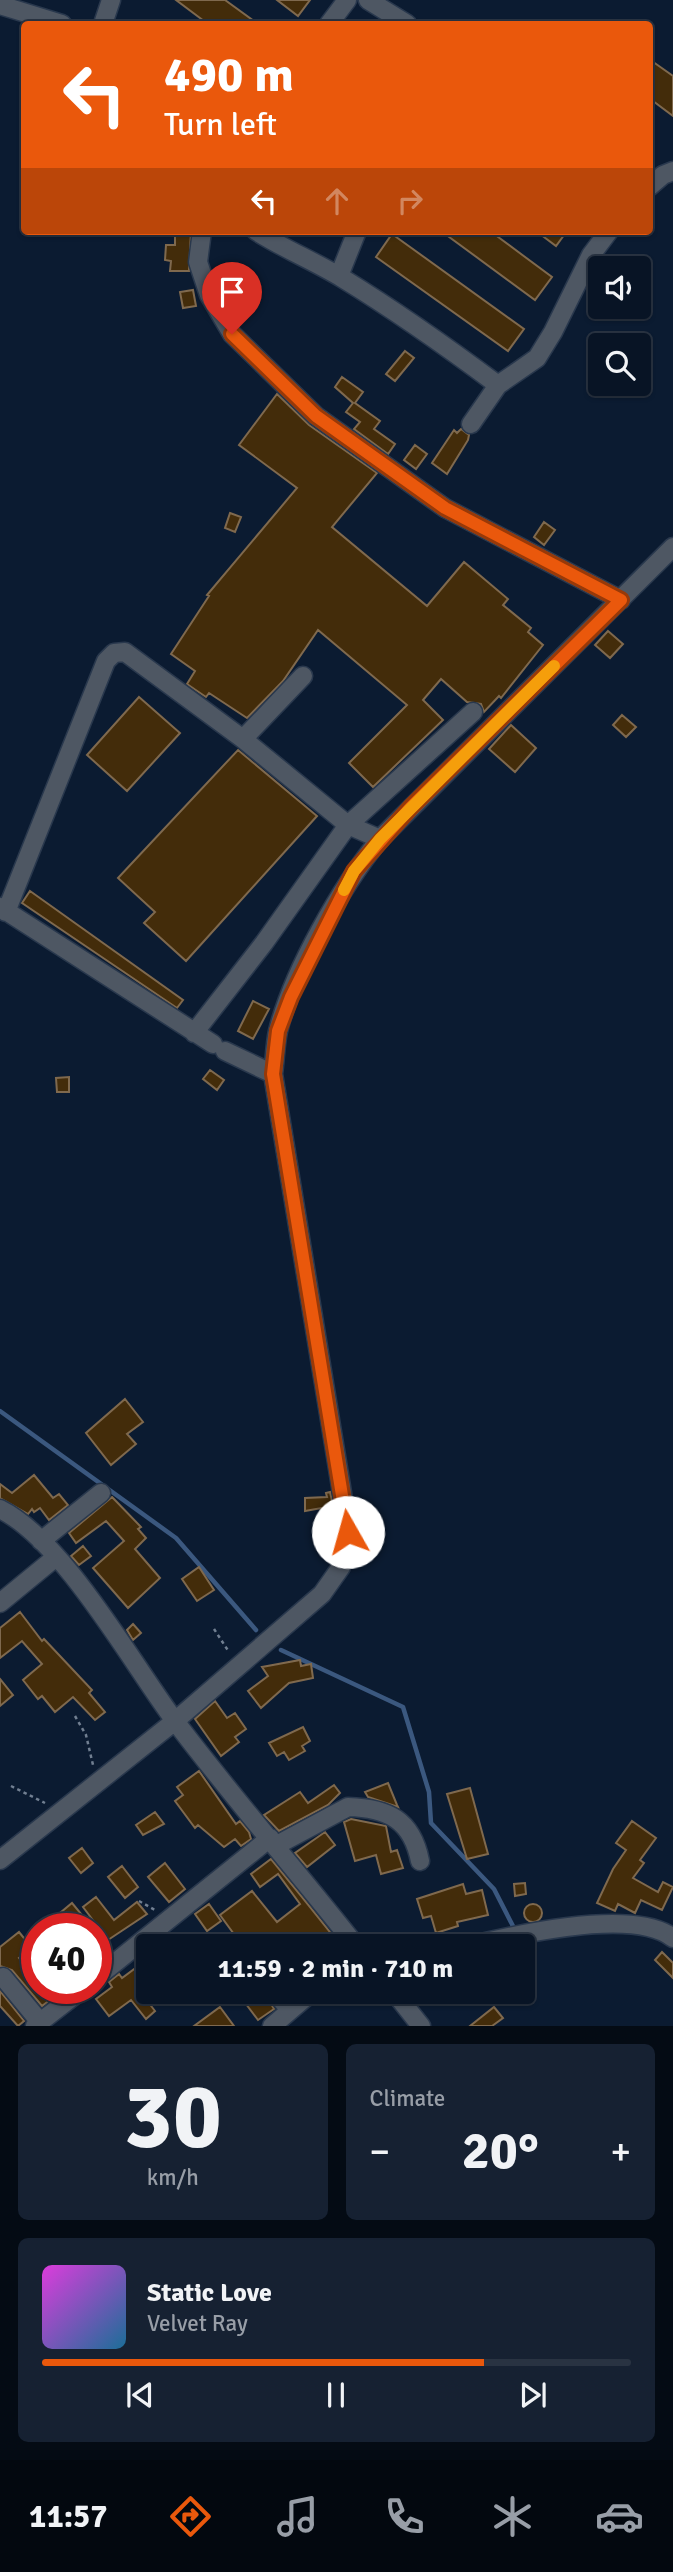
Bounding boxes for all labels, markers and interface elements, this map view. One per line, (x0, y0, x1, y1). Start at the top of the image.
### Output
text: 490 m (164, 45, 294, 105)
icon: left (49, 49, 140, 140)
text: Turn left (164, 105, 277, 144)
icon: left (245, 182, 283, 220)
icon: ahead (318, 182, 356, 220)
icon: right (391, 182, 429, 220)
map controls (588, 256, 651, 396)
button: sound (588, 256, 651, 319)
pin (202, 262, 262, 334)
icon: arrive (213, 273, 251, 311)
button: search (588, 333, 651, 396)
position arrow (311, 1495, 385, 1569)
speed limit sign: 40 (21, 1913, 112, 2004)
text: 11:59 · 2 min · 710 m (218, 1953, 453, 1985)
text: 30 (124, 2061, 222, 2174)
text: Climate (370, 2084, 445, 2113)
text: 20° (462, 2119, 539, 2183)
text: − (370, 2128, 390, 2175)
text: + (610, 2128, 631, 2175)
text: km/h (147, 2163, 199, 2192)
text: Static Love (147, 2277, 272, 2309)
text: Velvet Ray (147, 2309, 248, 2338)
icon: previous (121, 2376, 159, 2414)
icon: pause (317, 2376, 355, 2414)
icon: next (514, 2376, 552, 2414)
icon: directions (166, 2492, 215, 2541)
icon: music (273, 2492, 322, 2541)
icon: phone (380, 2492, 429, 2541)
icon: climate (488, 2492, 537, 2541)
icon: car (595, 2492, 644, 2541)
text: 11:57 (29, 2497, 108, 2536)

